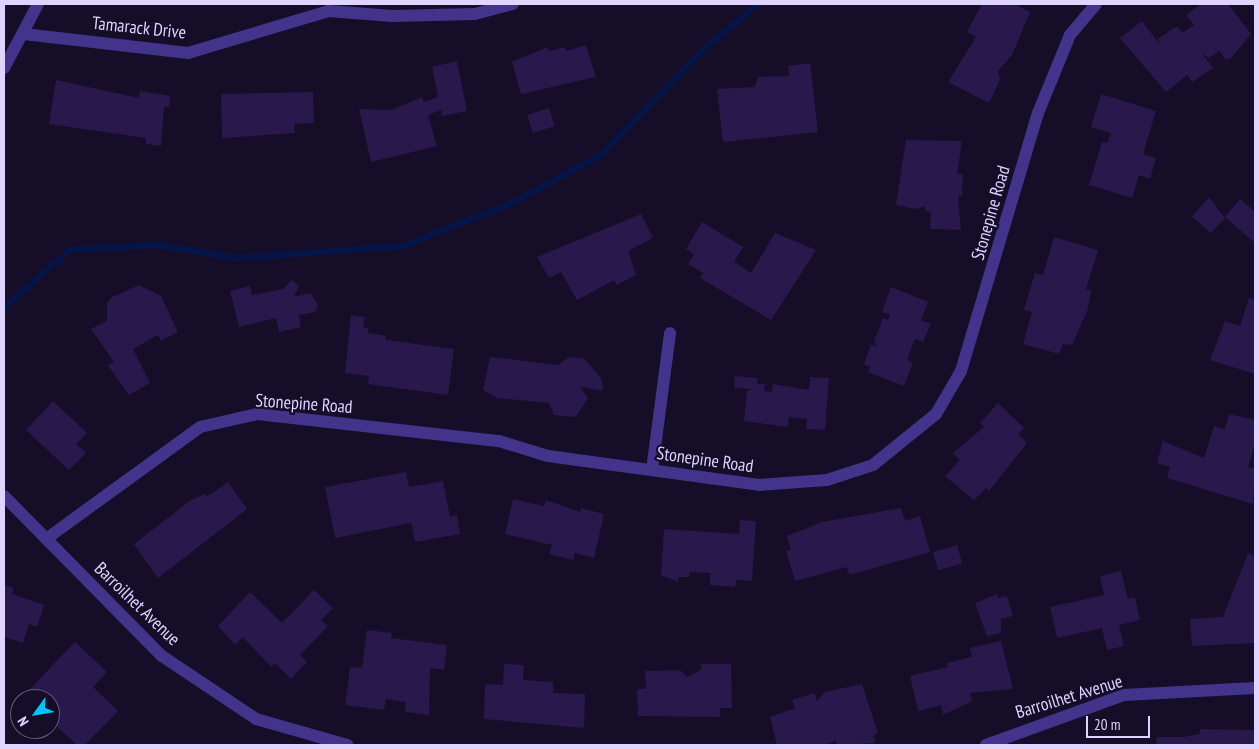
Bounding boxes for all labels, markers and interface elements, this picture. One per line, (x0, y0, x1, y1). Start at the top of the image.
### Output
street label: Tamarack Drive (91, 12, 187, 44)
street label: Stonepine Road (967, 163, 1015, 263)
street label: Stonepine Road (255, 390, 353, 418)
street label: Stonepine Road (655, 443, 755, 477)
street label: Barroilhet Avenue (90, 558, 184, 650)
street label: Barroilhet Avenue (1013, 670, 1125, 724)
north arrow (10, 689, 60, 739)
scale bar (1089, 706, 1153, 738)
text: N (13, 713, 33, 729)
text: 20 m (1094, 715, 1120, 734)

